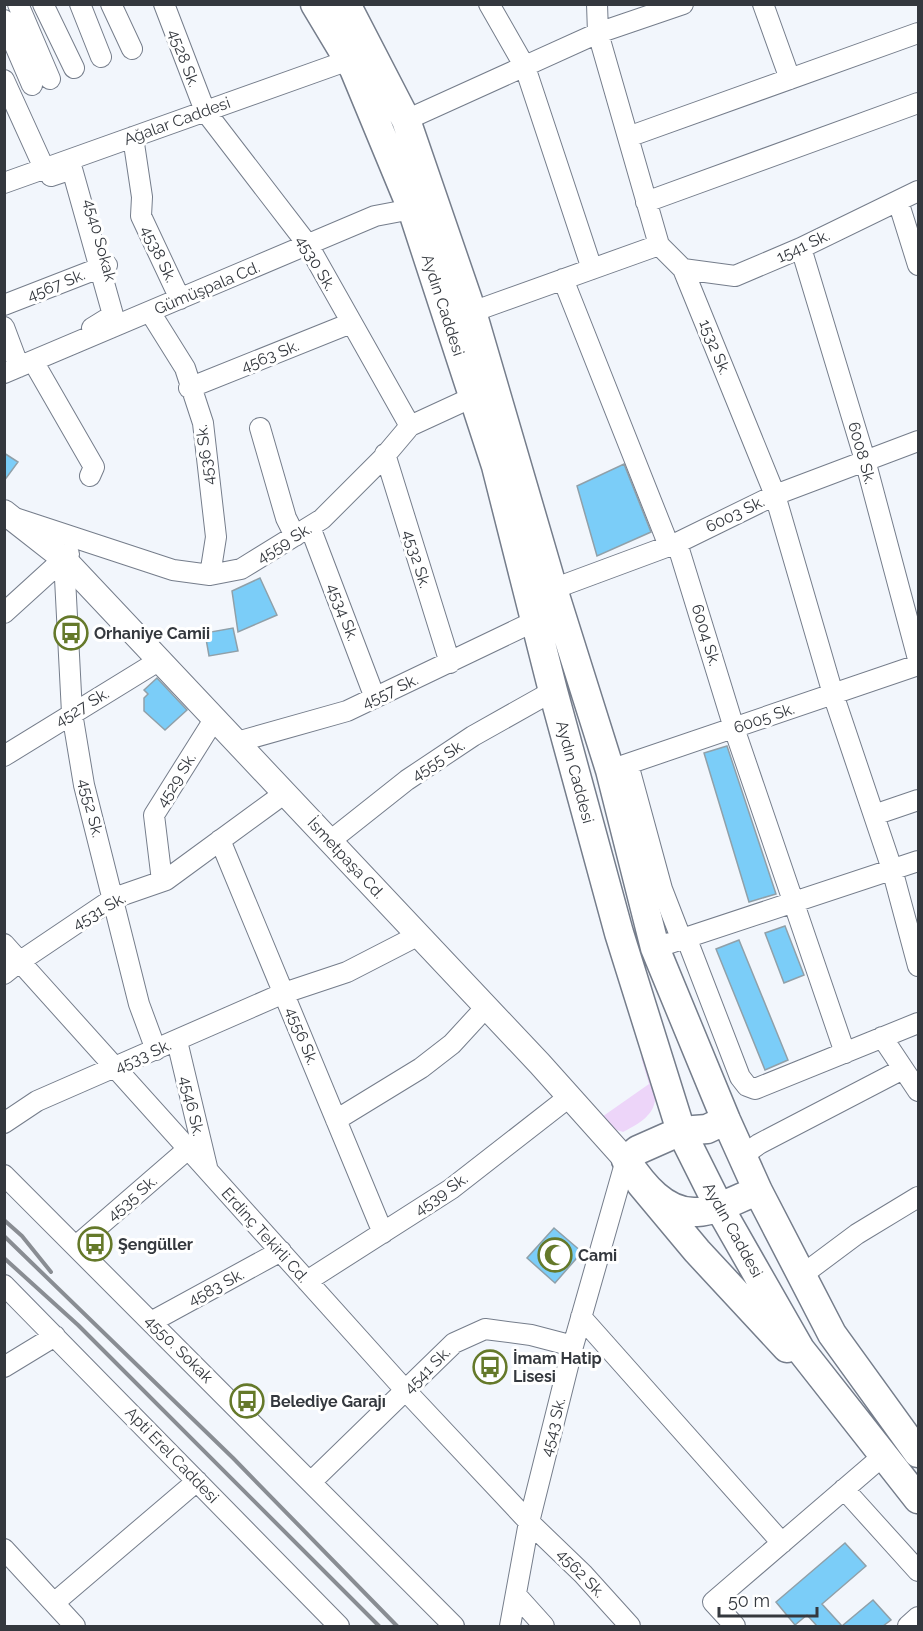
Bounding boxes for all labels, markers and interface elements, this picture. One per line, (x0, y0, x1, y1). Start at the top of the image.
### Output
street label: 4528 Sk. (164, 26, 204, 90)
street label: Ağalar Caddesi (121, 93, 233, 149)
street label: 4540 Sokak (80, 197, 120, 284)
street label: 4538 Sk. (137, 223, 181, 285)
street label: 1541 Sk. (773, 225, 833, 267)
street label: 4530 Sk. (292, 232, 340, 294)
street label: Aydın Caddesi (418, 252, 468, 358)
street label: Gümüşpala Cd. (151, 257, 263, 319)
street label: 4567 Sk. (24, 265, 88, 305)
street label: 1532 Sk. (695, 317, 735, 377)
street label: 4563 Sk. (238, 336, 302, 376)
street label: 6008 Sk. (844, 420, 880, 486)
street label: 4536 Sk. (192, 424, 218, 486)
street label: 6003 Sk. (702, 492, 768, 536)
street label: 4559 Sk. (253, 519, 315, 567)
street label: 4532 Sk. (399, 528, 435, 590)
street label: 4534 Sk. (323, 581, 363, 643)
street label: 6004 Sk. (688, 602, 724, 668)
bus stop icon: Orhaniye Camii (53, 615, 89, 651)
place label: Orhaniye Camii (94, 624, 210, 643)
street label: 4557 Sk. (359, 670, 421, 712)
street label: 4527 Sk. (52, 683, 112, 731)
street label: 6005 Sk. (731, 699, 797, 737)
street label: Aydın Caddesi (552, 718, 598, 826)
street label: 4555 Sk. (408, 735, 468, 785)
street label: 4529 Sk. (152, 749, 200, 811)
street label: 4552 Sk. (75, 777, 107, 839)
street label: İsmetpaşa Cd. (304, 813, 389, 903)
street label: 4531 Sk. (69, 888, 129, 934)
street label: 4556 Sk. (282, 1004, 322, 1068)
street label: 4533 Sk. (112, 1035, 174, 1077)
street label: 4546 Sk. (176, 1074, 208, 1138)
street label: 4539 Sk. (411, 1169, 471, 1219)
street label: 4535 Sk. (103, 1171, 161, 1225)
street label: Aydın Caddesi (699, 1179, 767, 1281)
street label: Erdinç Tekirli Cd. (217, 1184, 313, 1286)
bus stop icon: Şengüller (77, 1226, 113, 1262)
place label: Şengüller (118, 1235, 193, 1254)
mosque icon: Cami (537, 1237, 573, 1273)
place label: Cami (578, 1246, 617, 1265)
street label: 4583 Sk. (185, 1264, 247, 1310)
street label: 4550. Sokak (141, 1311, 217, 1387)
street label: 4541 Sk. (400, 1343, 454, 1397)
place label: İmam Hatip Lisesi (513, 1348, 602, 1386)
bus stop icon: İmam Hatip Lisesi (472, 1349, 508, 1385)
bus stop icon: Belediye Garajı (229, 1383, 265, 1419)
place label: Belediye Garajı (270, 1392, 386, 1411)
street label: 4543 Sk. (537, 1396, 569, 1458)
street label: Apti Erel Caddesi (121, 1403, 223, 1507)
street label: 4562 Sk. (553, 1545, 609, 1601)
scale bar (719, 1580, 816, 1618)
text: 50 m (728, 1590, 770, 1611)

